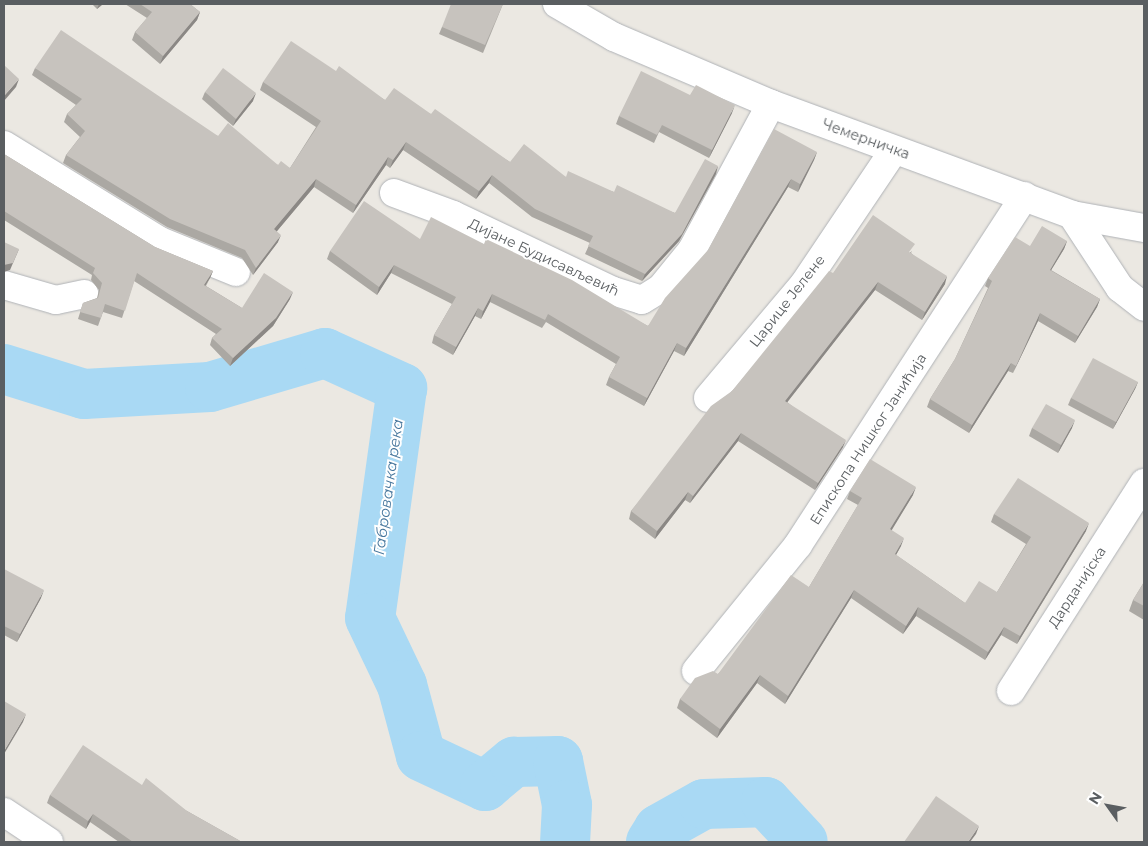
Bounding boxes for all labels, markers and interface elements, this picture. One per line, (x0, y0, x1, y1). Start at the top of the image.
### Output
street label: Чемерничка (820, 115, 912, 163)
street label: Дијане Будисављевић (466, 215, 622, 299)
street label: Царице Јелене (746, 252, 828, 350)
street label: Епископа Нишког Јанићија (806, 350, 930, 528)
water label: Габровачка река (370, 418, 406, 556)
street label: Дарданијска (1045, 543, 1109, 631)
north arrow (1083, 781, 1133, 831)
text: N (1085, 788, 1106, 808)

